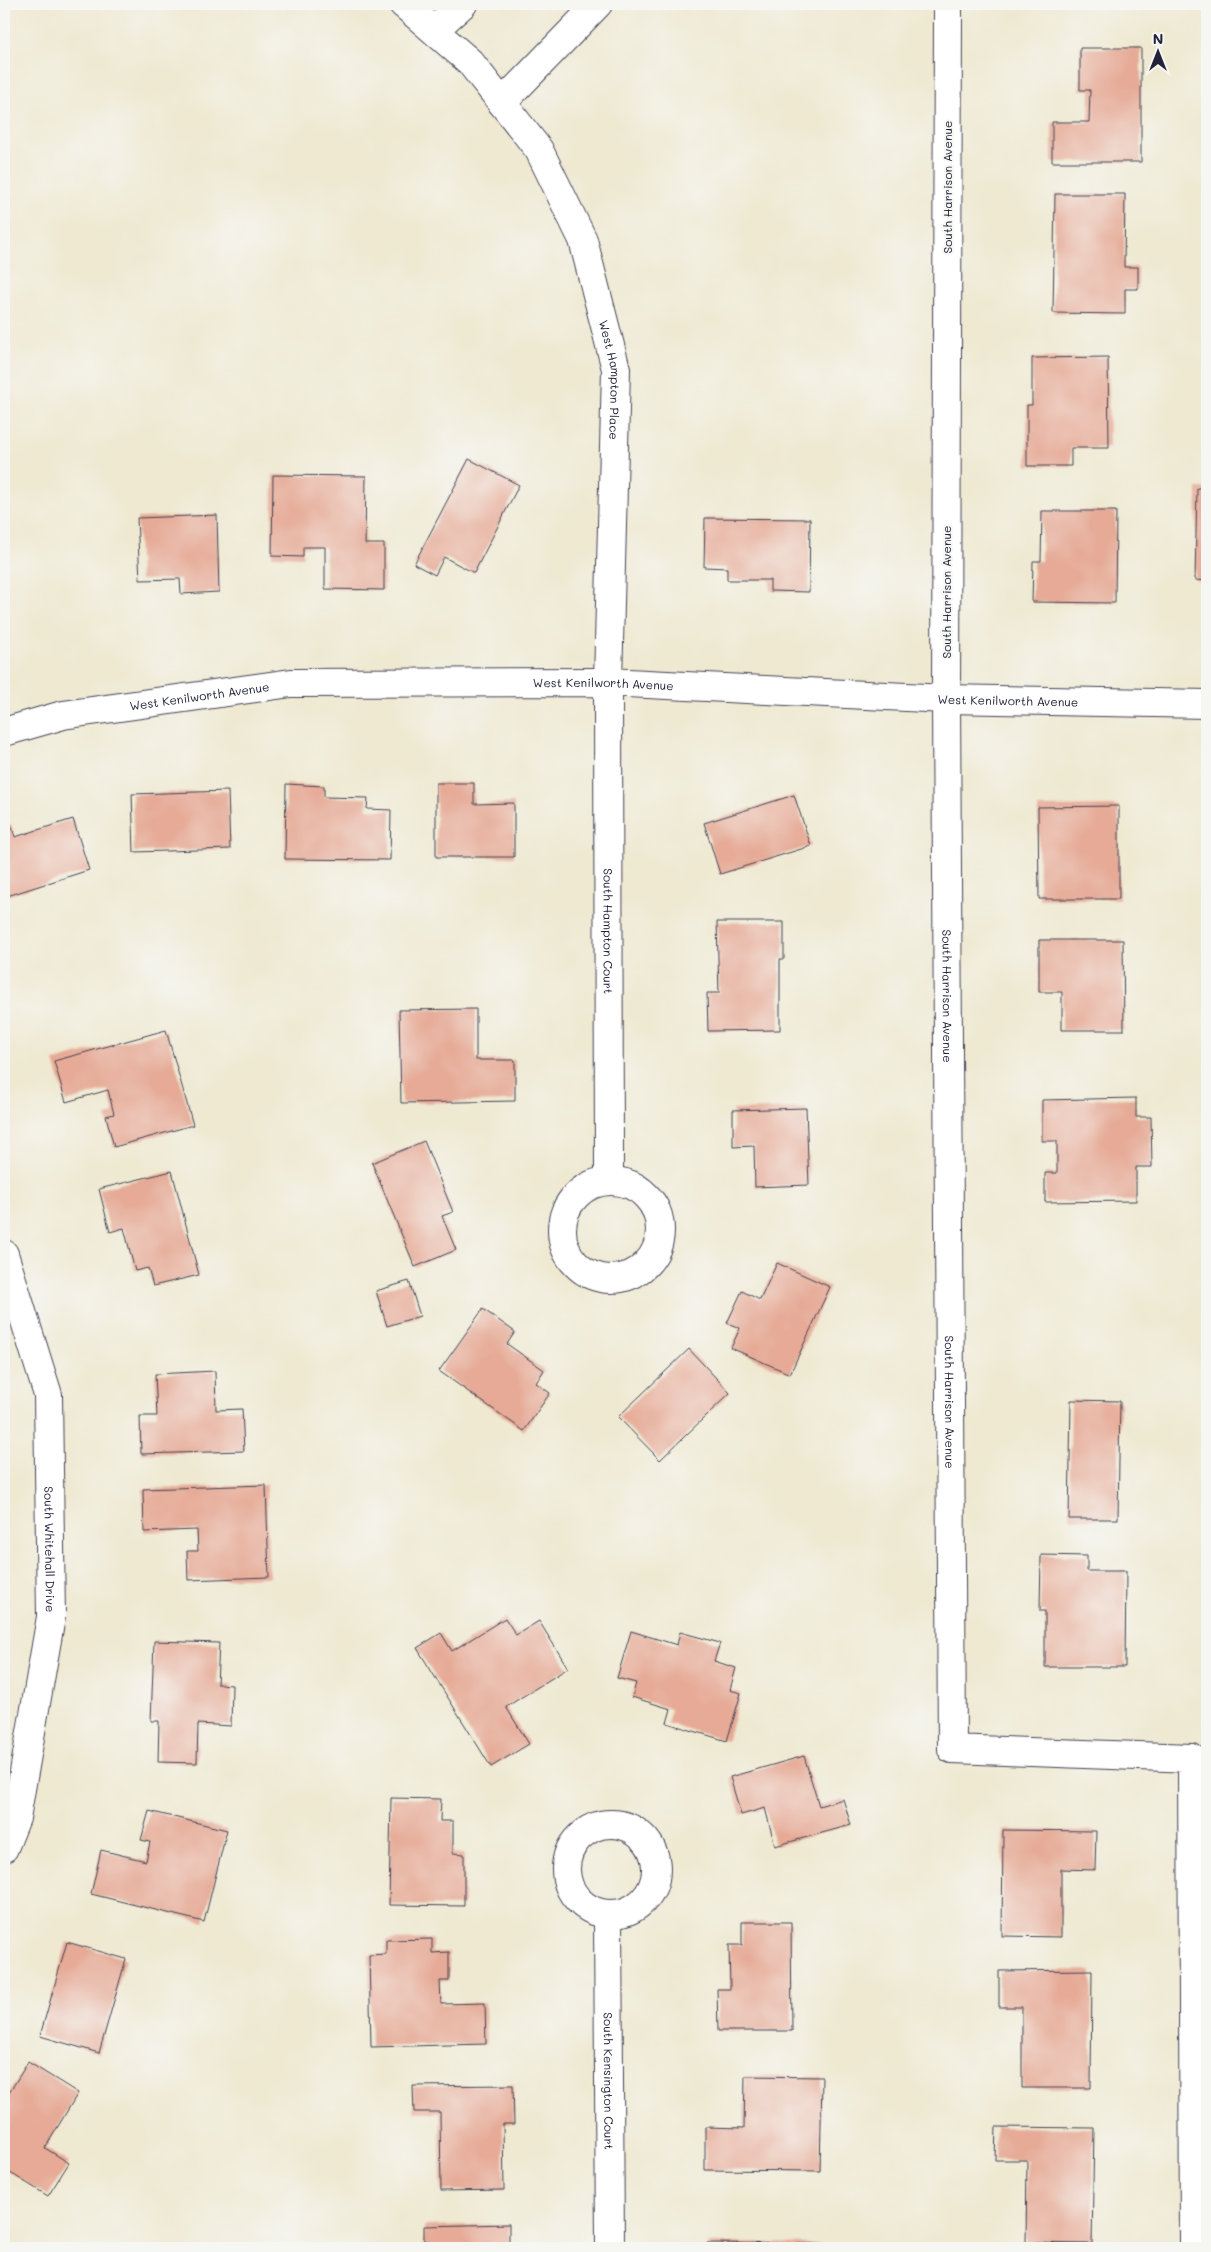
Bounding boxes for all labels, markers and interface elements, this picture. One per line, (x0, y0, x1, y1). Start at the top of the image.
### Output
north arrow (1134, 28, 1184, 78)
text: N (1153, 29, 1163, 48)
street label: South Harrison Avenue (939, 120, 955, 254)
street label: West Hampton Place (596, 318, 624, 440)
street label: South Harrison Avenue (938, 525, 954, 659)
street label: West Kenilworth Avenue (533, 674, 674, 693)
street label: West Kenilworth Avenue (128, 678, 270, 714)
street label: West Kenilworth Avenue (937, 691, 1079, 710)
street label: South Hampton Court (600, 868, 617, 994)
street label: South Harrison Avenue (939, 929, 956, 1063)
street label: South Harrison Avenue (942, 1335, 958, 1469)
street label: South Whitehall Drive (41, 1486, 59, 1612)
street label: South Kensington Court (601, 2012, 617, 2150)

